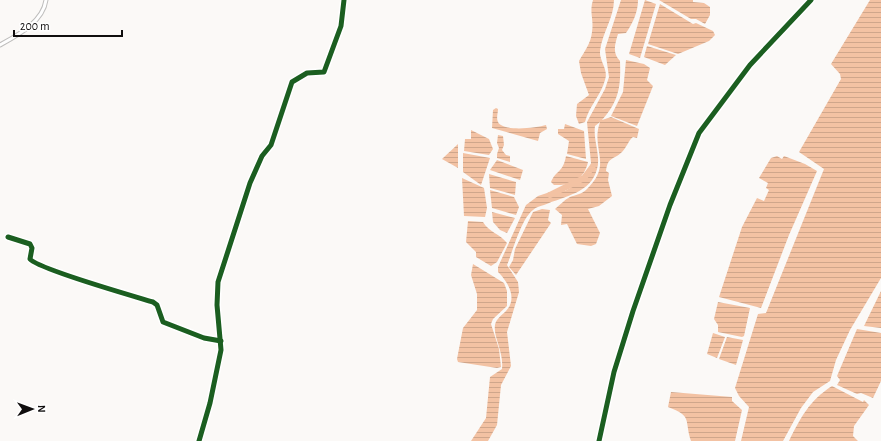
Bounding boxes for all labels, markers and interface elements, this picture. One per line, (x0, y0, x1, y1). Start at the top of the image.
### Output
scale bar (14, 12, 122, 38)
text: 200 m (20, 20, 50, 32)
north arrow (12, 389, 52, 429)
text: N (36, 405, 47, 413)

